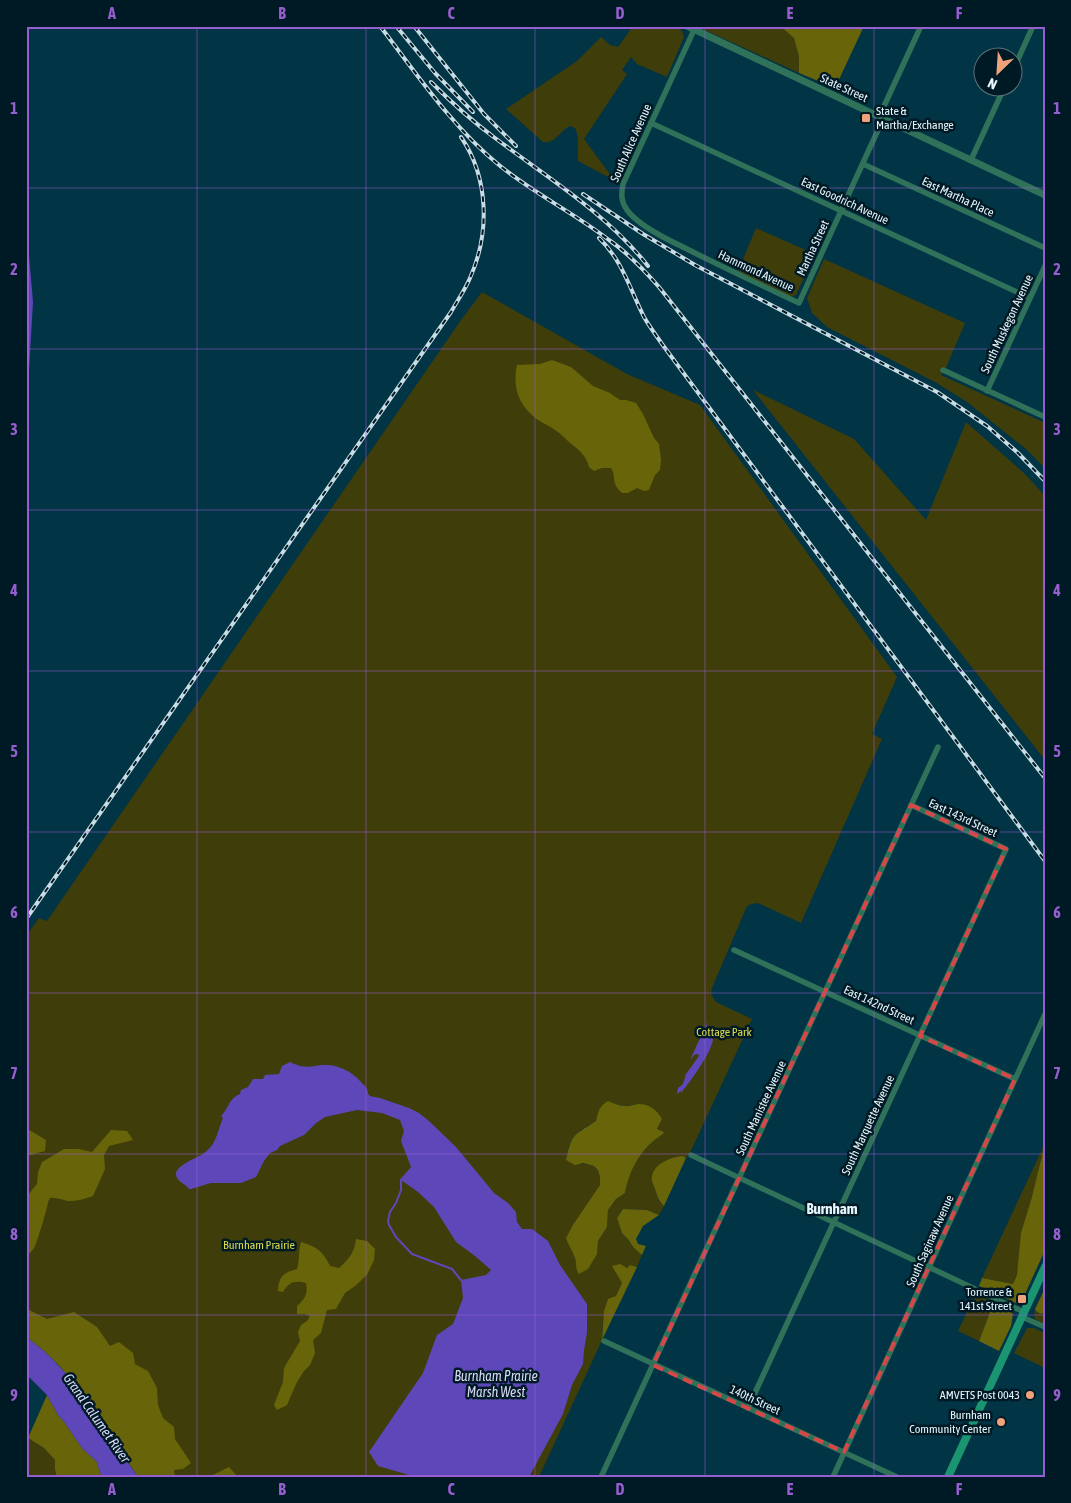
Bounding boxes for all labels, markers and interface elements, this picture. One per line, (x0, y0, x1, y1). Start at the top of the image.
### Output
text: A (107, 4, 116, 22)
text: B (278, 4, 286, 22)
text: C (447, 4, 455, 22)
text: D (616, 4, 625, 22)
text: E (787, 4, 794, 22)
text: F (956, 4, 963, 22)
north arrow (974, 48, 1024, 98)
street label: State Street (818, 71, 870, 105)
text: N (985, 75, 1000, 93)
text: 1 (10, 99, 18, 117)
text: 1 (1053, 99, 1061, 117)
street label: South Alice Avenue (608, 102, 654, 184)
place label: State & Martha/Exchange (876, 104, 954, 132)
marker: State & Martha/Exchange (860, 112, 872, 124)
street label: East Martha Place (920, 174, 996, 220)
street label: East Goodrich Avenue (799, 175, 891, 227)
street label: Martha Street (794, 217, 832, 278)
street label: Hammond Avenue (716, 247, 796, 295)
text: 2 (10, 260, 18, 278)
text: 2 (1053, 260, 1061, 278)
street label: South Muskegon Avenue (978, 272, 1036, 376)
text: 3 (10, 420, 18, 438)
text: 3 (1053, 420, 1061, 438)
text: 4 (9, 581, 18, 599)
text: 4 (1052, 581, 1061, 599)
text: 5 (10, 742, 18, 760)
text: 5 (1053, 742, 1061, 760)
street label: East 143rd Street (926, 796, 1000, 840)
text: 6 (10, 903, 18, 921)
text: 6 (1053, 903, 1061, 921)
street label: East 142nd Street (841, 983, 917, 1028)
park label: Cottage Park (696, 1025, 753, 1039)
street label: South Manistee Avenue (733, 1058, 789, 1158)
text: 7 (10, 1064, 18, 1082)
text: 7 (1053, 1064, 1061, 1082)
street label: South Marquette Avenue (839, 1073, 897, 1177)
street label: South Saginaw Avenue (903, 1193, 957, 1289)
district label: Burnham (806, 1200, 858, 1217)
text: 8 (10, 1225, 18, 1243)
text: 8 (1053, 1225, 1061, 1243)
park label: Burnham Prairie (223, 1238, 295, 1252)
place label: Torrence & 141st Street (959, 1285, 1013, 1313)
marker: Torrence & 141st Street (1016, 1293, 1028, 1305)
water label: Burnham Prairie Marsh West (454, 1368, 538, 1400)
water label: Grand Calumet River (60, 1370, 134, 1466)
street label: 140th Street (727, 1382, 783, 1418)
text: 9 (10, 1386, 18, 1404)
text: 9 (1053, 1386, 1061, 1404)
place label: AMVETS Post 0043 (940, 1388, 1020, 1402)
marker: AMVETS Post 0043 (1024, 1389, 1036, 1401)
place label: Burnham Community Center (909, 1408, 991, 1436)
marker: Burnham Community Center (995, 1416, 1007, 1428)
text: A (107, 1480, 116, 1498)
text: B (278, 1480, 286, 1498)
text: C (447, 1480, 455, 1498)
text: D (616, 1480, 625, 1498)
text: E (787, 1480, 794, 1498)
text: F (956, 1480, 963, 1498)

